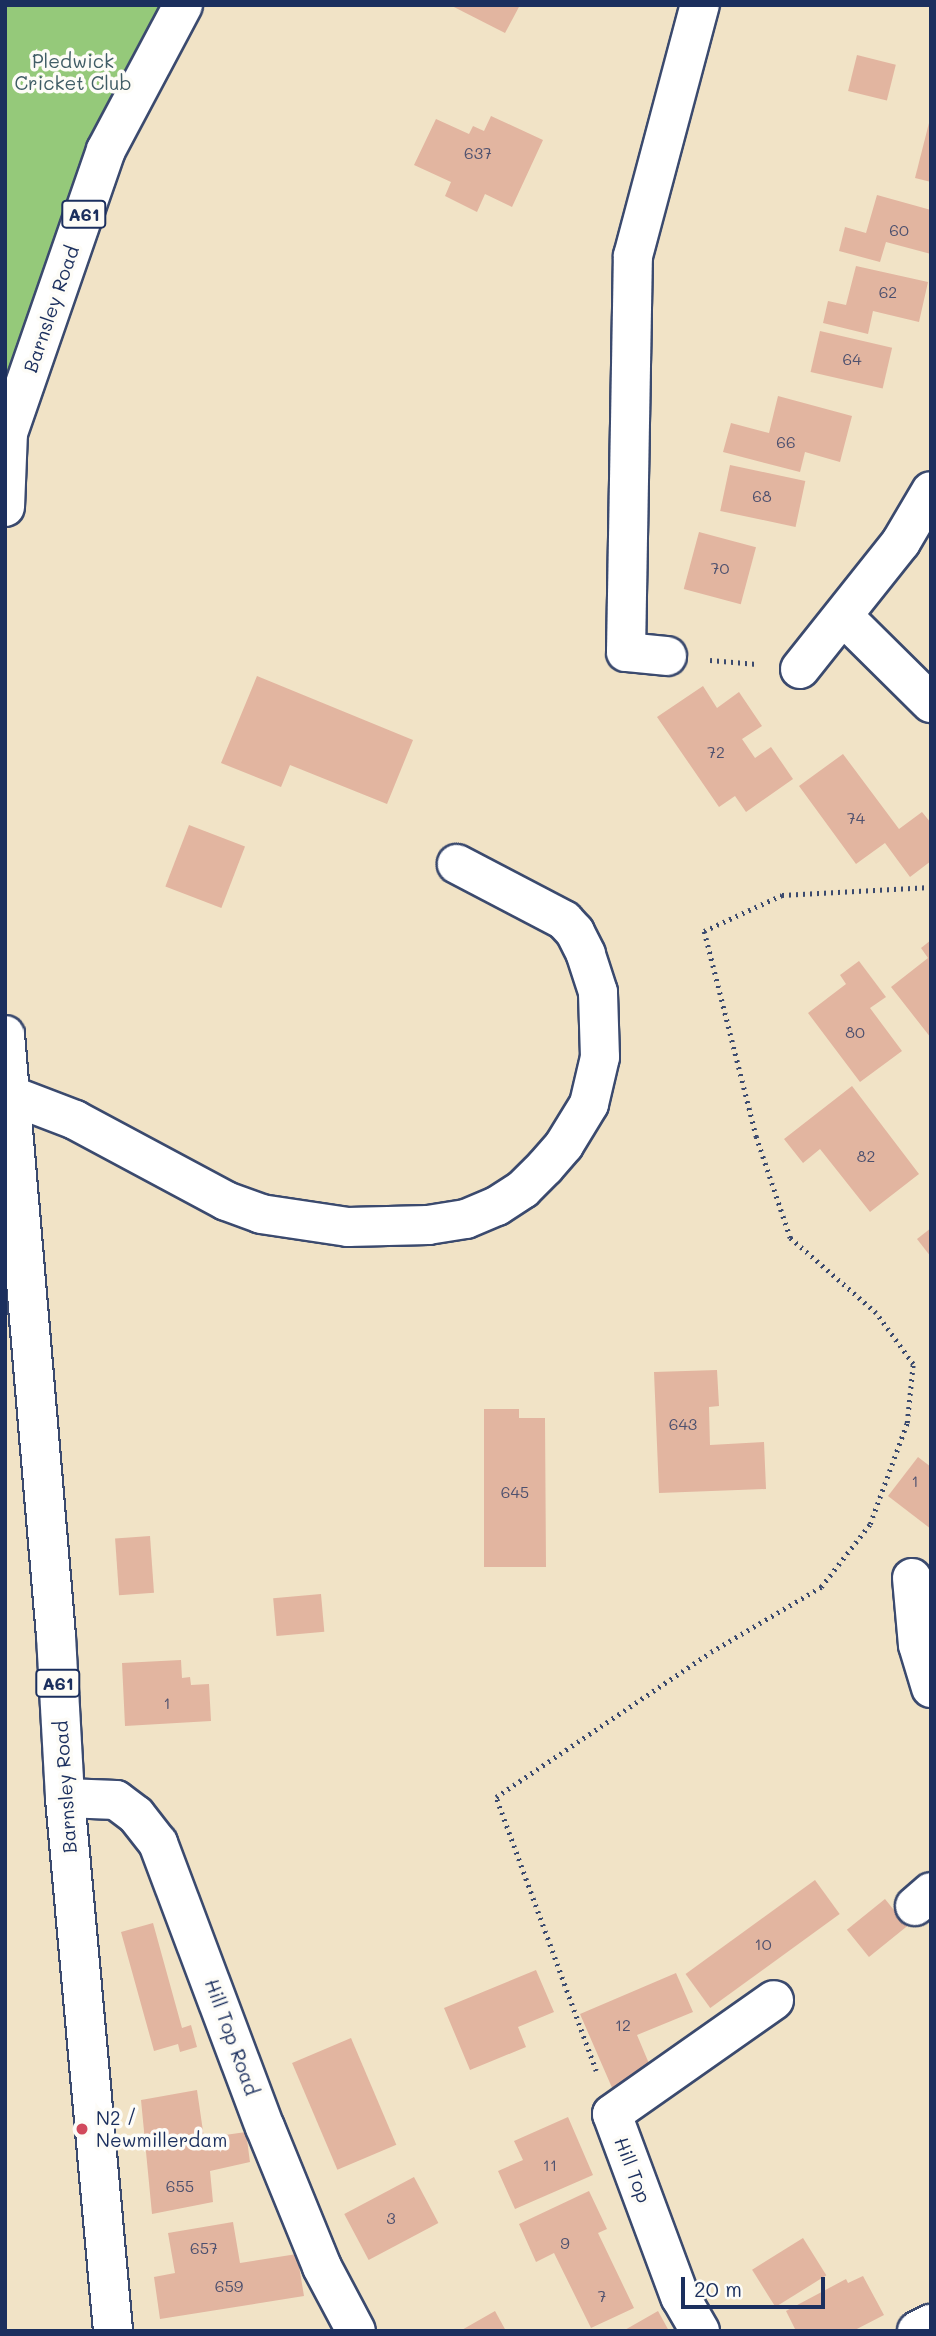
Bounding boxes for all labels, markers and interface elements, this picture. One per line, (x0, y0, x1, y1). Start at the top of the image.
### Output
park label: Pledwick Cricket Club (14, 50, 132, 94)
house number: 637 (464, 143, 492, 163)
road number: A61 (61, 200, 107, 229)
house number: 60 (889, 220, 909, 240)
street label: Barnsley Road (19, 243, 83, 375)
house number: 62 (879, 282, 897, 302)
house number: 64 (842, 349, 862, 369)
house number: 66 (776, 432, 796, 452)
house number: 68 (752, 486, 772, 506)
house number: 70 (711, 558, 729, 578)
house number: 72 (707, 742, 725, 762)
house number: 74 (847, 808, 865, 828)
house number: 80 (845, 1022, 865, 1042)
house number: 82 (857, 1146, 875, 1166)
house number: 643 (669, 1414, 697, 1434)
house number: 1 (911, 1471, 919, 1491)
house number: 645 (501, 1482, 529, 1502)
road number: A61 (35, 1668, 81, 1698)
house number: 1 (163, 1693, 171, 1713)
street label: Barnsley Road (49, 1720, 81, 1854)
house number: 10 (754, 1934, 772, 1954)
street label: Hill Top Road (200, 1976, 264, 2098)
house number: 12 (615, 2015, 631, 2035)
place label: N2 / Newmillerdam (96, 2107, 227, 2151)
marker: N2 / Newmillerdam (74, 2121, 90, 2137)
street label: Hill Top (610, 2134, 656, 2206)
house number: 11 (543, 2155, 557, 2175)
house number: 655 (166, 2176, 194, 2196)
house number: 3 (386, 2208, 396, 2228)
house number: 9 (560, 2233, 570, 2253)
house number: 657 (190, 2238, 218, 2258)
scale bar (684, 2262, 828, 2306)
text: 20 m (694, 2275, 742, 2302)
house number: 659 (215, 2276, 243, 2296)
house number: 7 (598, 2286, 606, 2306)

